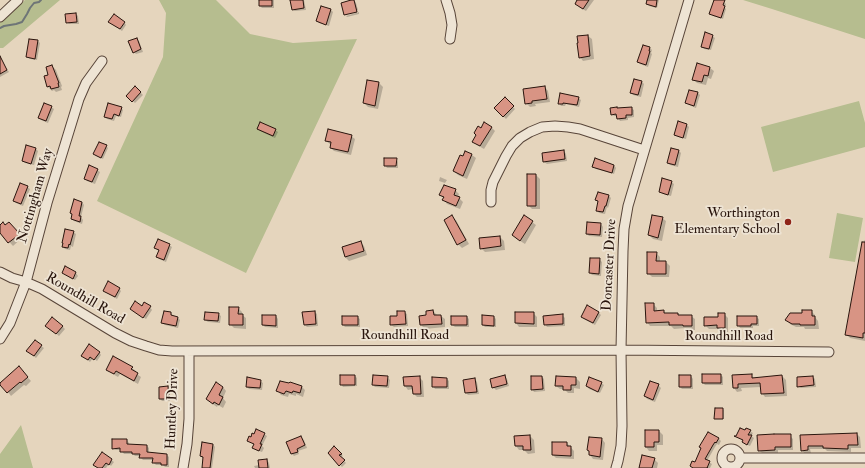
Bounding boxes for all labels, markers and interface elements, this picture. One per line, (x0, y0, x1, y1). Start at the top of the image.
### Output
street label: Nottingham Way (14, 147, 58, 245)
place label: Worthington Elementary School (674, 206, 780, 238)
marker: Worthington Elementary School (783, 217, 793, 227)
street label: Doncaster Drive (599, 219, 621, 311)
street label: Roundhill Road (43, 270, 127, 328)
street label: Roundhill Road (361, 328, 449, 344)
street label: Roundhill Road (685, 329, 773, 345)
street label: Huntley Drive (163, 368, 183, 450)

